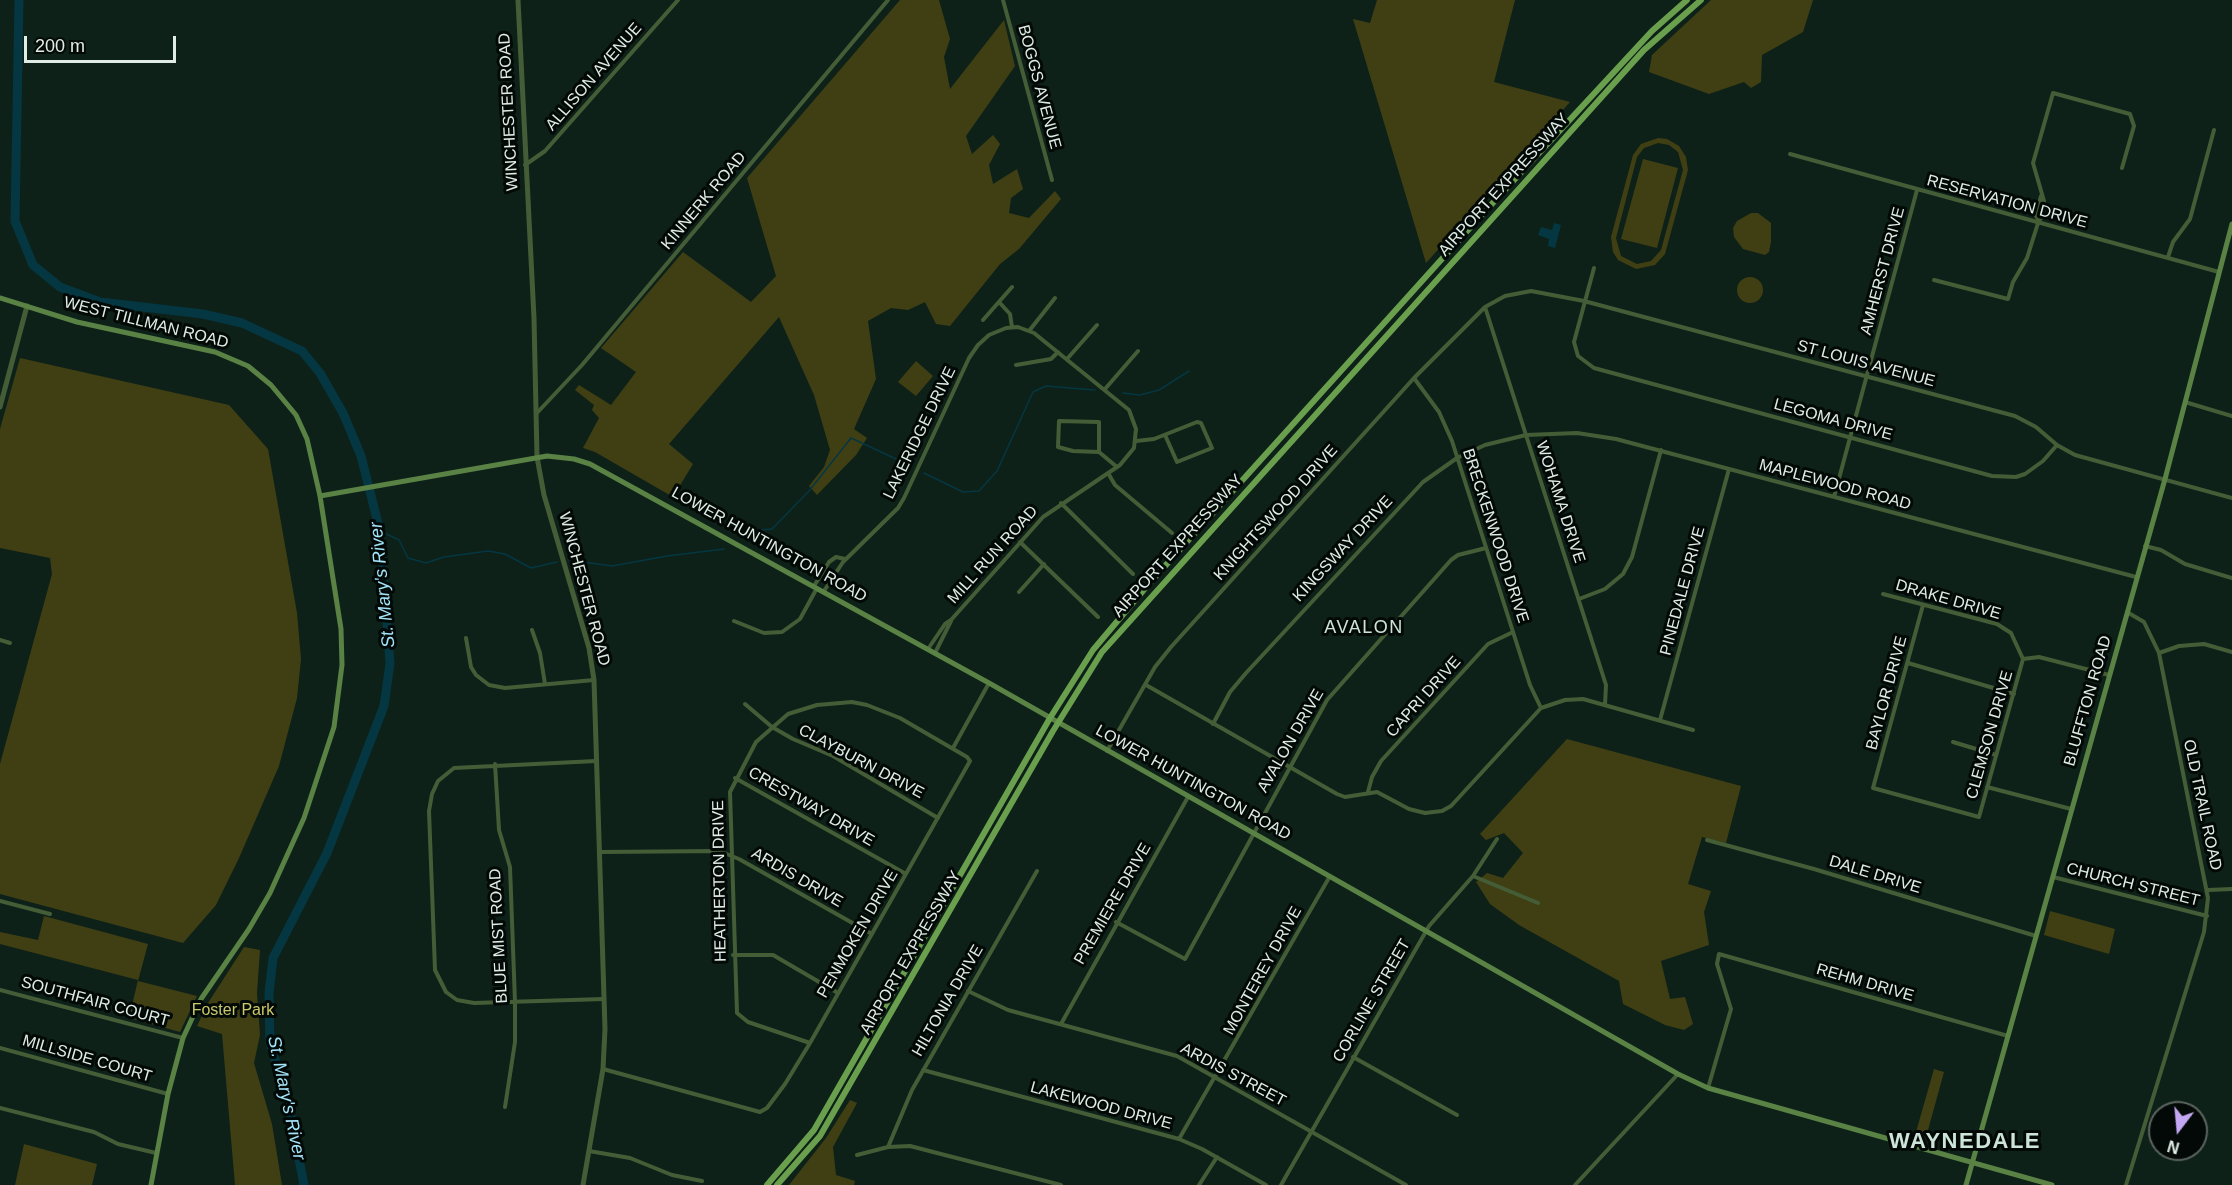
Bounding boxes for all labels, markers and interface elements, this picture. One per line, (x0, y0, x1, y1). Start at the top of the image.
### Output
street label: ALLISON AVENUE (542, 19, 646, 135)
street label: BOGGS AVENUE (1013, 23, 1065, 151)
scale bar (27, 24, 178, 62)
street label: WINCHESTER ROAD (495, 32, 523, 192)
text: 200 m (35, 36, 85, 56)
street label: AIRPORT EXPRESSWAY (1435, 110, 1573, 260)
street label: KINNERK ROAD (658, 148, 750, 254)
street label: RESERVATION DRIVE (1925, 171, 2089, 233)
street label: AMHERST DRIVE (1857, 205, 1909, 337)
street label: WEST TILLMAN ROAD (62, 293, 230, 353)
street label: ST LOUIS AVENUE (1795, 336, 1937, 392)
street label: LAKERIDGE DRIVE (880, 364, 960, 502)
street label: LEGOMA DRIVE (1772, 395, 1894, 445)
street label: WOHAMA DRIVE (1531, 439, 1589, 565)
street label: KNIGHTSWOOD DRIVE (1210, 441, 1342, 585)
street label: BRECKENWOOD DRIVE (1458, 446, 1532, 626)
street label: MAPLEWOOD ROAD (1757, 455, 1913, 515)
street label: AIRPORT EXPRESSWAY (1109, 471, 1247, 621)
street label: LOWER HUNTINGTON ROAD (668, 483, 870, 607)
street label: KINGSWAY DRIVE (1289, 492, 1397, 606)
street label: MILL RUN ROAD (944, 502, 1042, 608)
street label: WINCHESTER ROAD (554, 510, 614, 668)
water label: St. Mary's River (366, 521, 400, 649)
street label: PINEDALE DRIVE (1657, 525, 1709, 657)
street label: DRAKE DRIVE (1893, 576, 2003, 624)
district label: AVALON (1324, 617, 1404, 639)
street label: BAYLOR DRIVE (1863, 634, 1911, 752)
street label: BLUFFTON ROAD (2060, 634, 2116, 768)
street label: CAPRI DRIVE (1383, 653, 1465, 741)
street label: CLEMSON DRIVE (1963, 669, 2017, 801)
street label: AVALON DRIVE (1254, 686, 1328, 796)
street label: CLAYBURN DRIVE (795, 721, 927, 803)
street label: LOWER HUNTINGTON ROAD (1092, 721, 1294, 845)
street label: OLD TRAIL ROAD (2179, 738, 2225, 872)
street label: CRESTWAY DRIVE (745, 763, 877, 851)
street label: HEATHERTON DRIVE (709, 800, 731, 962)
street label: PREMIERE DRIVE (1070, 840, 1156, 968)
street label: ARDIS DRIVE (748, 844, 846, 912)
street label: DALE DRIVE (1827, 852, 1923, 898)
street label: CHURCH STREET (2064, 859, 2202, 911)
street label: PENMOKEN DRIVE (813, 866, 903, 1002)
street label: BLUE MIST ROAD (486, 868, 512, 1004)
street label: AIRPORT EXPRESSWAY (856, 868, 966, 1038)
street label: MONTEREY DRIVE (1220, 903, 1306, 1039)
street label: CORLINE STREET (1329, 936, 1415, 1066)
street label: HILTONIA DRIVE (908, 942, 988, 1060)
street label: REHM DRIVE (1814, 960, 1916, 1006)
street label: SOUTHFAIR COURT (19, 973, 171, 1031)
park label: Foster Park (192, 1001, 274, 1021)
street label: MILLSIDE COURT (20, 1031, 154, 1087)
water label: St. Mary's River (262, 1034, 310, 1162)
street label: ARDIS STREET (1177, 1039, 1289, 1111)
street label: LAKEWOOD DRIVE (1028, 1078, 1174, 1134)
north arrow (2148, 1101, 2208, 1161)
district label: WAYNEDALE (1889, 1129, 2041, 1155)
text: N (2166, 1137, 2181, 1157)

